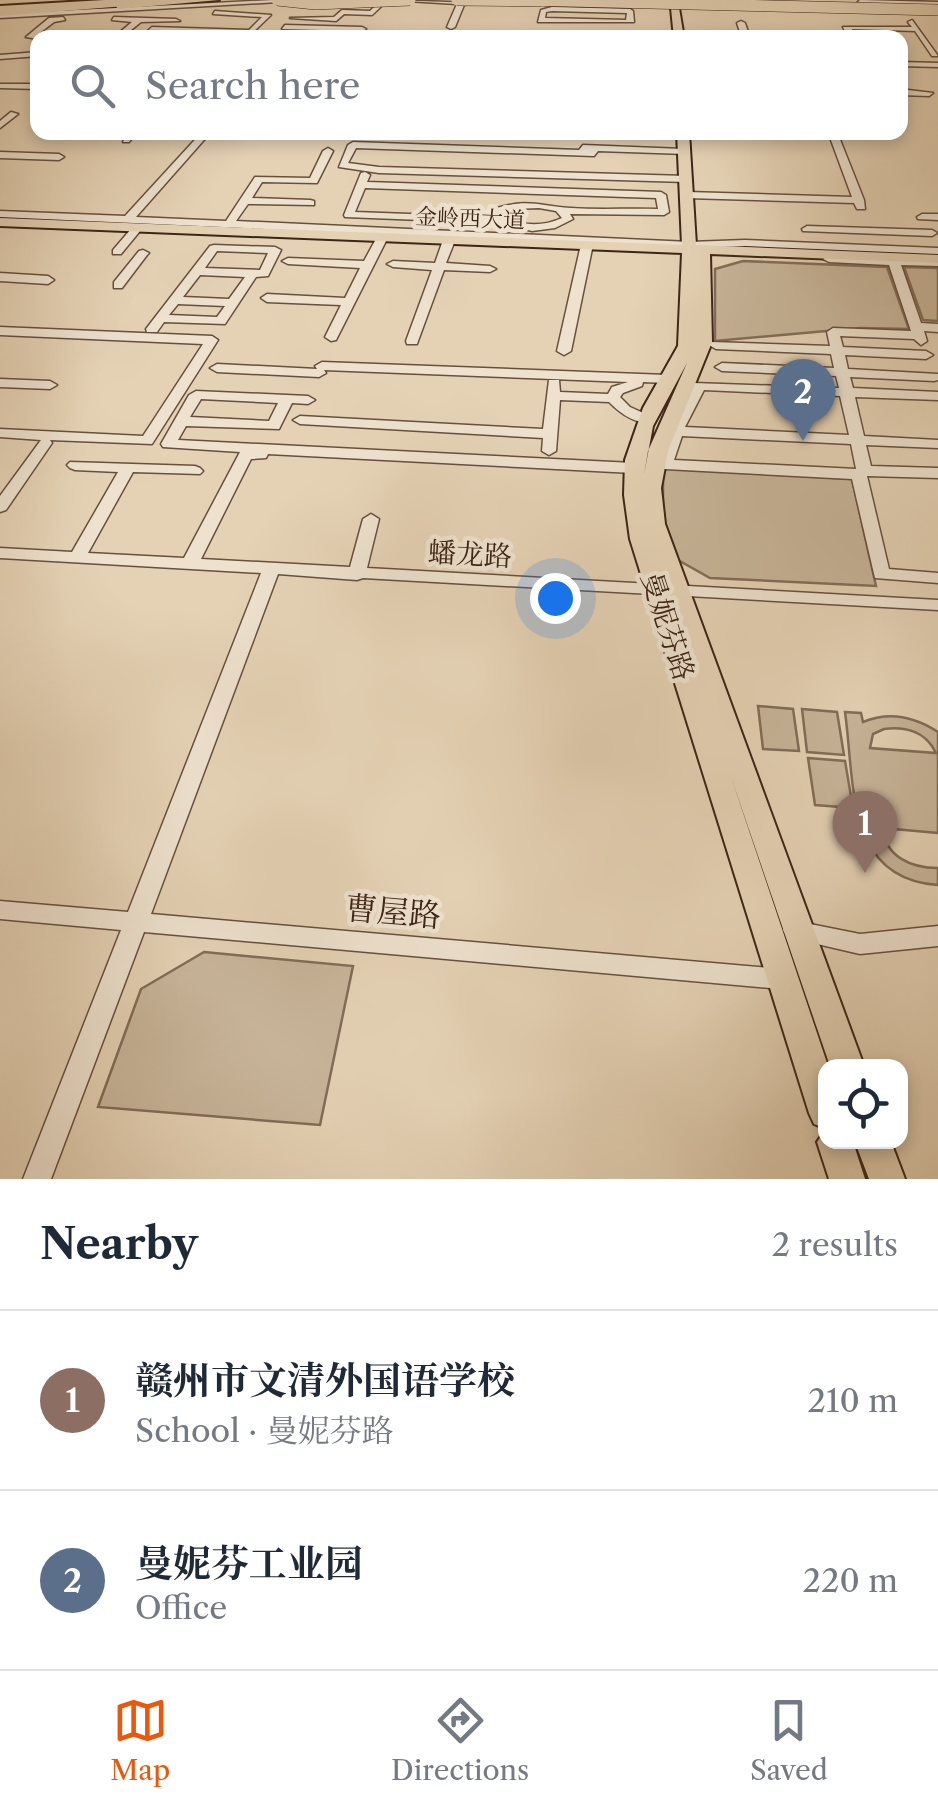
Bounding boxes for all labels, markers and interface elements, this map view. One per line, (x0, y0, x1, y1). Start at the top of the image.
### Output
search box (30, 30, 908, 140)
icon: search (65, 58, 120, 113)
text: Search here (145, 62, 360, 109)
street label: 金岭西大道 (415, 203, 525, 234)
pin: 2 (770, 358, 836, 441)
street label: 蟠龙路 (427, 535, 513, 573)
street label: 曼妮芬路 (635, 567, 701, 685)
your location (530, 573, 581, 624)
pin: 1 (832, 790, 898, 873)
street label: 曹屋路 (344, 888, 443, 935)
map controls (818, 1059, 908, 1149)
button: locate (818, 1059, 908, 1149)
text: Nearby (40, 1218, 198, 1270)
text: 2 results (772, 1225, 898, 1264)
text: 赣州市文清外国语学校 (135, 1357, 515, 1404)
text: 1 (65, 1381, 80, 1420)
text: 210 m (808, 1381, 898, 1420)
text: School · 曼妮芬路 (135, 1411, 394, 1450)
text: 曼妮芬工业园 (135, 1540, 363, 1587)
text: 2 (63, 1561, 82, 1600)
text: 220 m (803, 1561, 898, 1600)
text: Office (135, 1588, 227, 1627)
tab: Map (110, 1693, 170, 1787)
tab: Directions (391, 1693, 529, 1787)
tab: Saved (750, 1693, 828, 1787)

